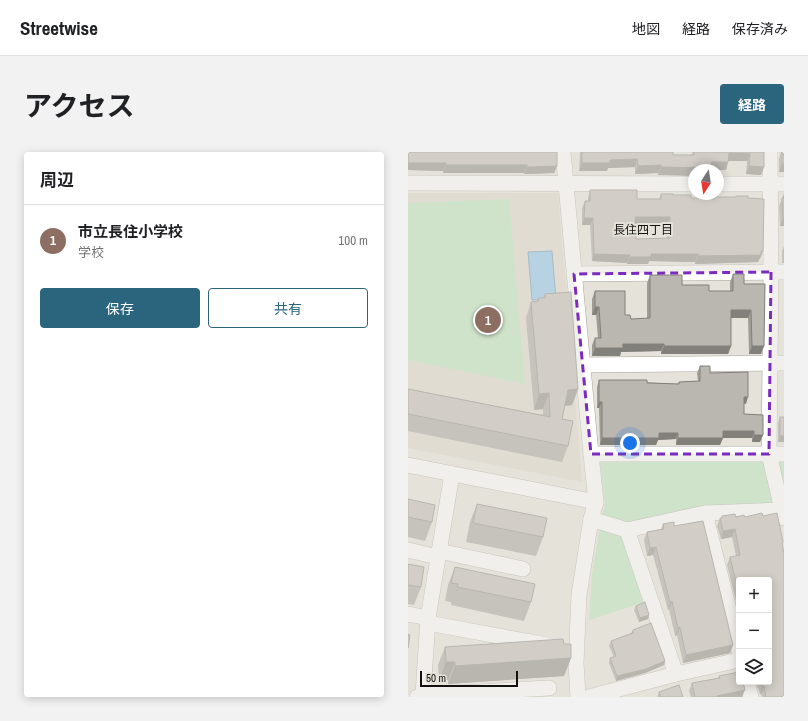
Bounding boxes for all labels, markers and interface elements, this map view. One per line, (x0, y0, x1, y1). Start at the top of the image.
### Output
text: Streetwise (20, 15, 98, 41)
text: 地図 (632, 20, 660, 38)
text: 経路 (682, 20, 710, 38)
text: 保存済み (732, 20, 788, 38)
button: 経路 (720, 84, 784, 124)
text: アクセス (24, 87, 135, 125)
north arrow (688, 164, 724, 200)
text: 周辺 (40, 168, 74, 191)
text: 市立長住小学校 (78, 221, 183, 242)
district label: 長住四丁目 (613, 222, 673, 238)
text: 1 (50, 232, 56, 249)
text: 100 m (338, 232, 368, 249)
text: 学校 (78, 244, 104, 261)
button: 保存 (40, 288, 200, 328)
button: 共有 (208, 288, 368, 328)
pin: 1 (475, 305, 501, 335)
your location (620, 433, 640, 453)
map controls (736, 577, 772, 685)
button: + (736, 577, 772, 613)
button: − (736, 613, 772, 649)
button: layers (736, 649, 772, 685)
scale bar (420, 669, 518, 688)
text: 50 m (426, 671, 446, 685)

